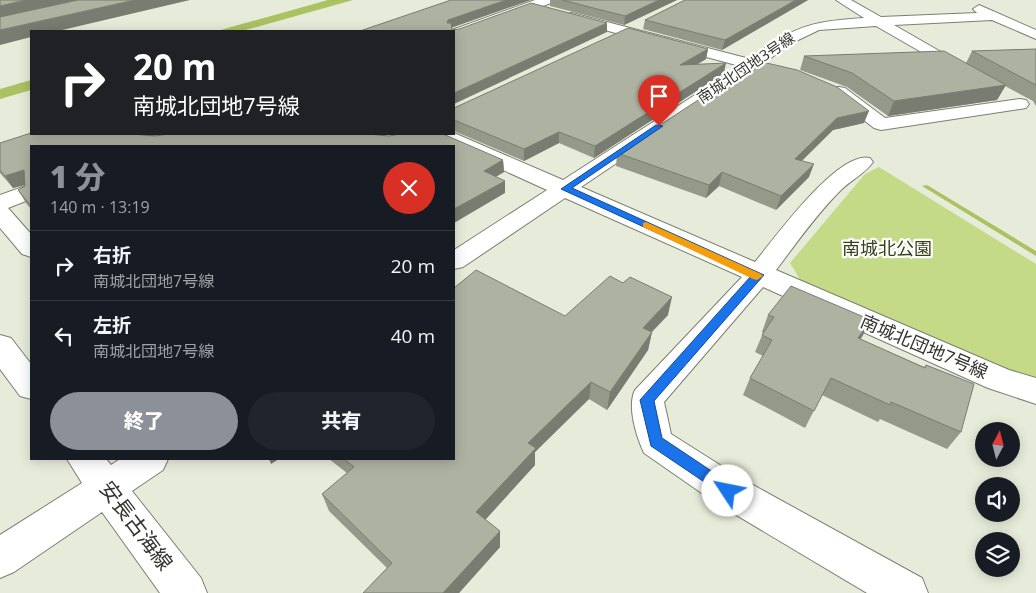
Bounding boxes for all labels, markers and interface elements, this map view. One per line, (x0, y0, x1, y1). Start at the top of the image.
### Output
street label: 南城北団地3号線 (693, 27, 798, 107)
text: 20 m (133, 43, 216, 90)
icon: right (50, 50, 115, 115)
pin (638, 75, 680, 126)
icon: arrive (645, 82, 673, 110)
text: 南城北団地7号線 (133, 90, 300, 120)
text: 1 分 (50, 156, 105, 197)
button: close (383, 162, 435, 214)
text: 140 m · 13:19 (50, 196, 150, 218)
park label: 南城北公園 (842, 236, 932, 260)
text: 右折 (93, 242, 131, 268)
icon: right (50, 252, 78, 280)
text: 20 m (391, 253, 435, 279)
text: 南城北団地7号線 (93, 270, 214, 292)
street label: 南城北団地7号線 (857, 308, 992, 384)
text: 左折 (93, 312, 131, 338)
icon: left (50, 322, 78, 350)
text: 40 m (391, 323, 435, 349)
text: 南城北団地7号線 (93, 340, 214, 362)
button: 終了 (50, 392, 238, 450)
button: 共有 (248, 392, 435, 450)
north arrow (975, 422, 1020, 468)
map controls (975, 422, 1020, 577)
position arrow (701, 464, 753, 516)
street label: 安長古海線 (94, 475, 180, 576)
button: sound (975, 477, 1020, 522)
button: layers (975, 532, 1020, 577)

